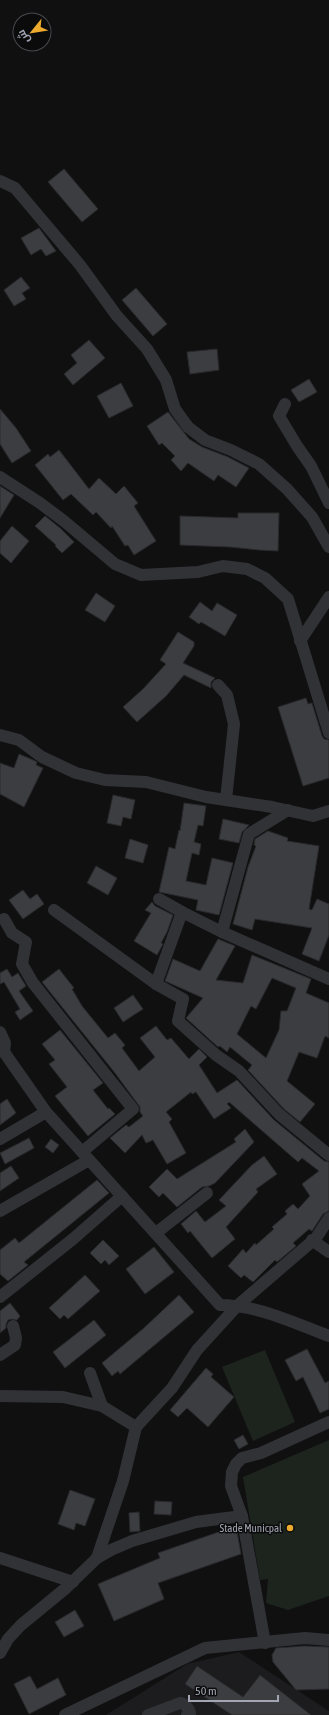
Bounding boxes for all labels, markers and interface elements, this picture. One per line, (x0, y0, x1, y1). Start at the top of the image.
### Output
north arrow (12, 12, 52, 52)
text: ش (15, 27, 33, 46)
place label: Stade Municpal (220, 1522, 282, 1534)
marker: Stade Municpal (285, 1523, 295, 1533)
scale bar (189, 1677, 278, 1703)
text: 50 m (195, 1684, 217, 1698)

